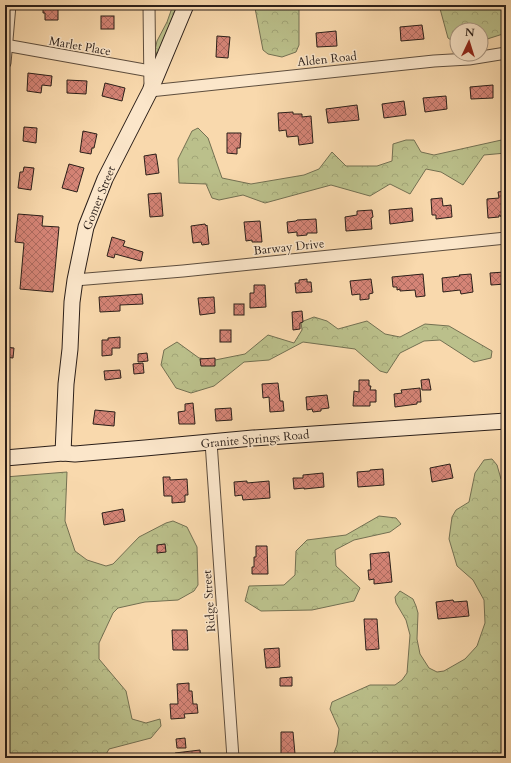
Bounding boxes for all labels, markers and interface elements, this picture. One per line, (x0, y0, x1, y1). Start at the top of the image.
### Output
north arrow (449, 22, 489, 62)
text: N (464, 25, 475, 40)
street label: Marlet Place (48, 33, 112, 59)
street label: Alden Road (296, 48, 358, 70)
street label: Gomer Street (79, 163, 119, 233)
street label: Barway Drive (253, 235, 325, 259)
street label: Granite Springs Road (200, 426, 311, 452)
street label: Ridge Street (199, 569, 219, 633)

